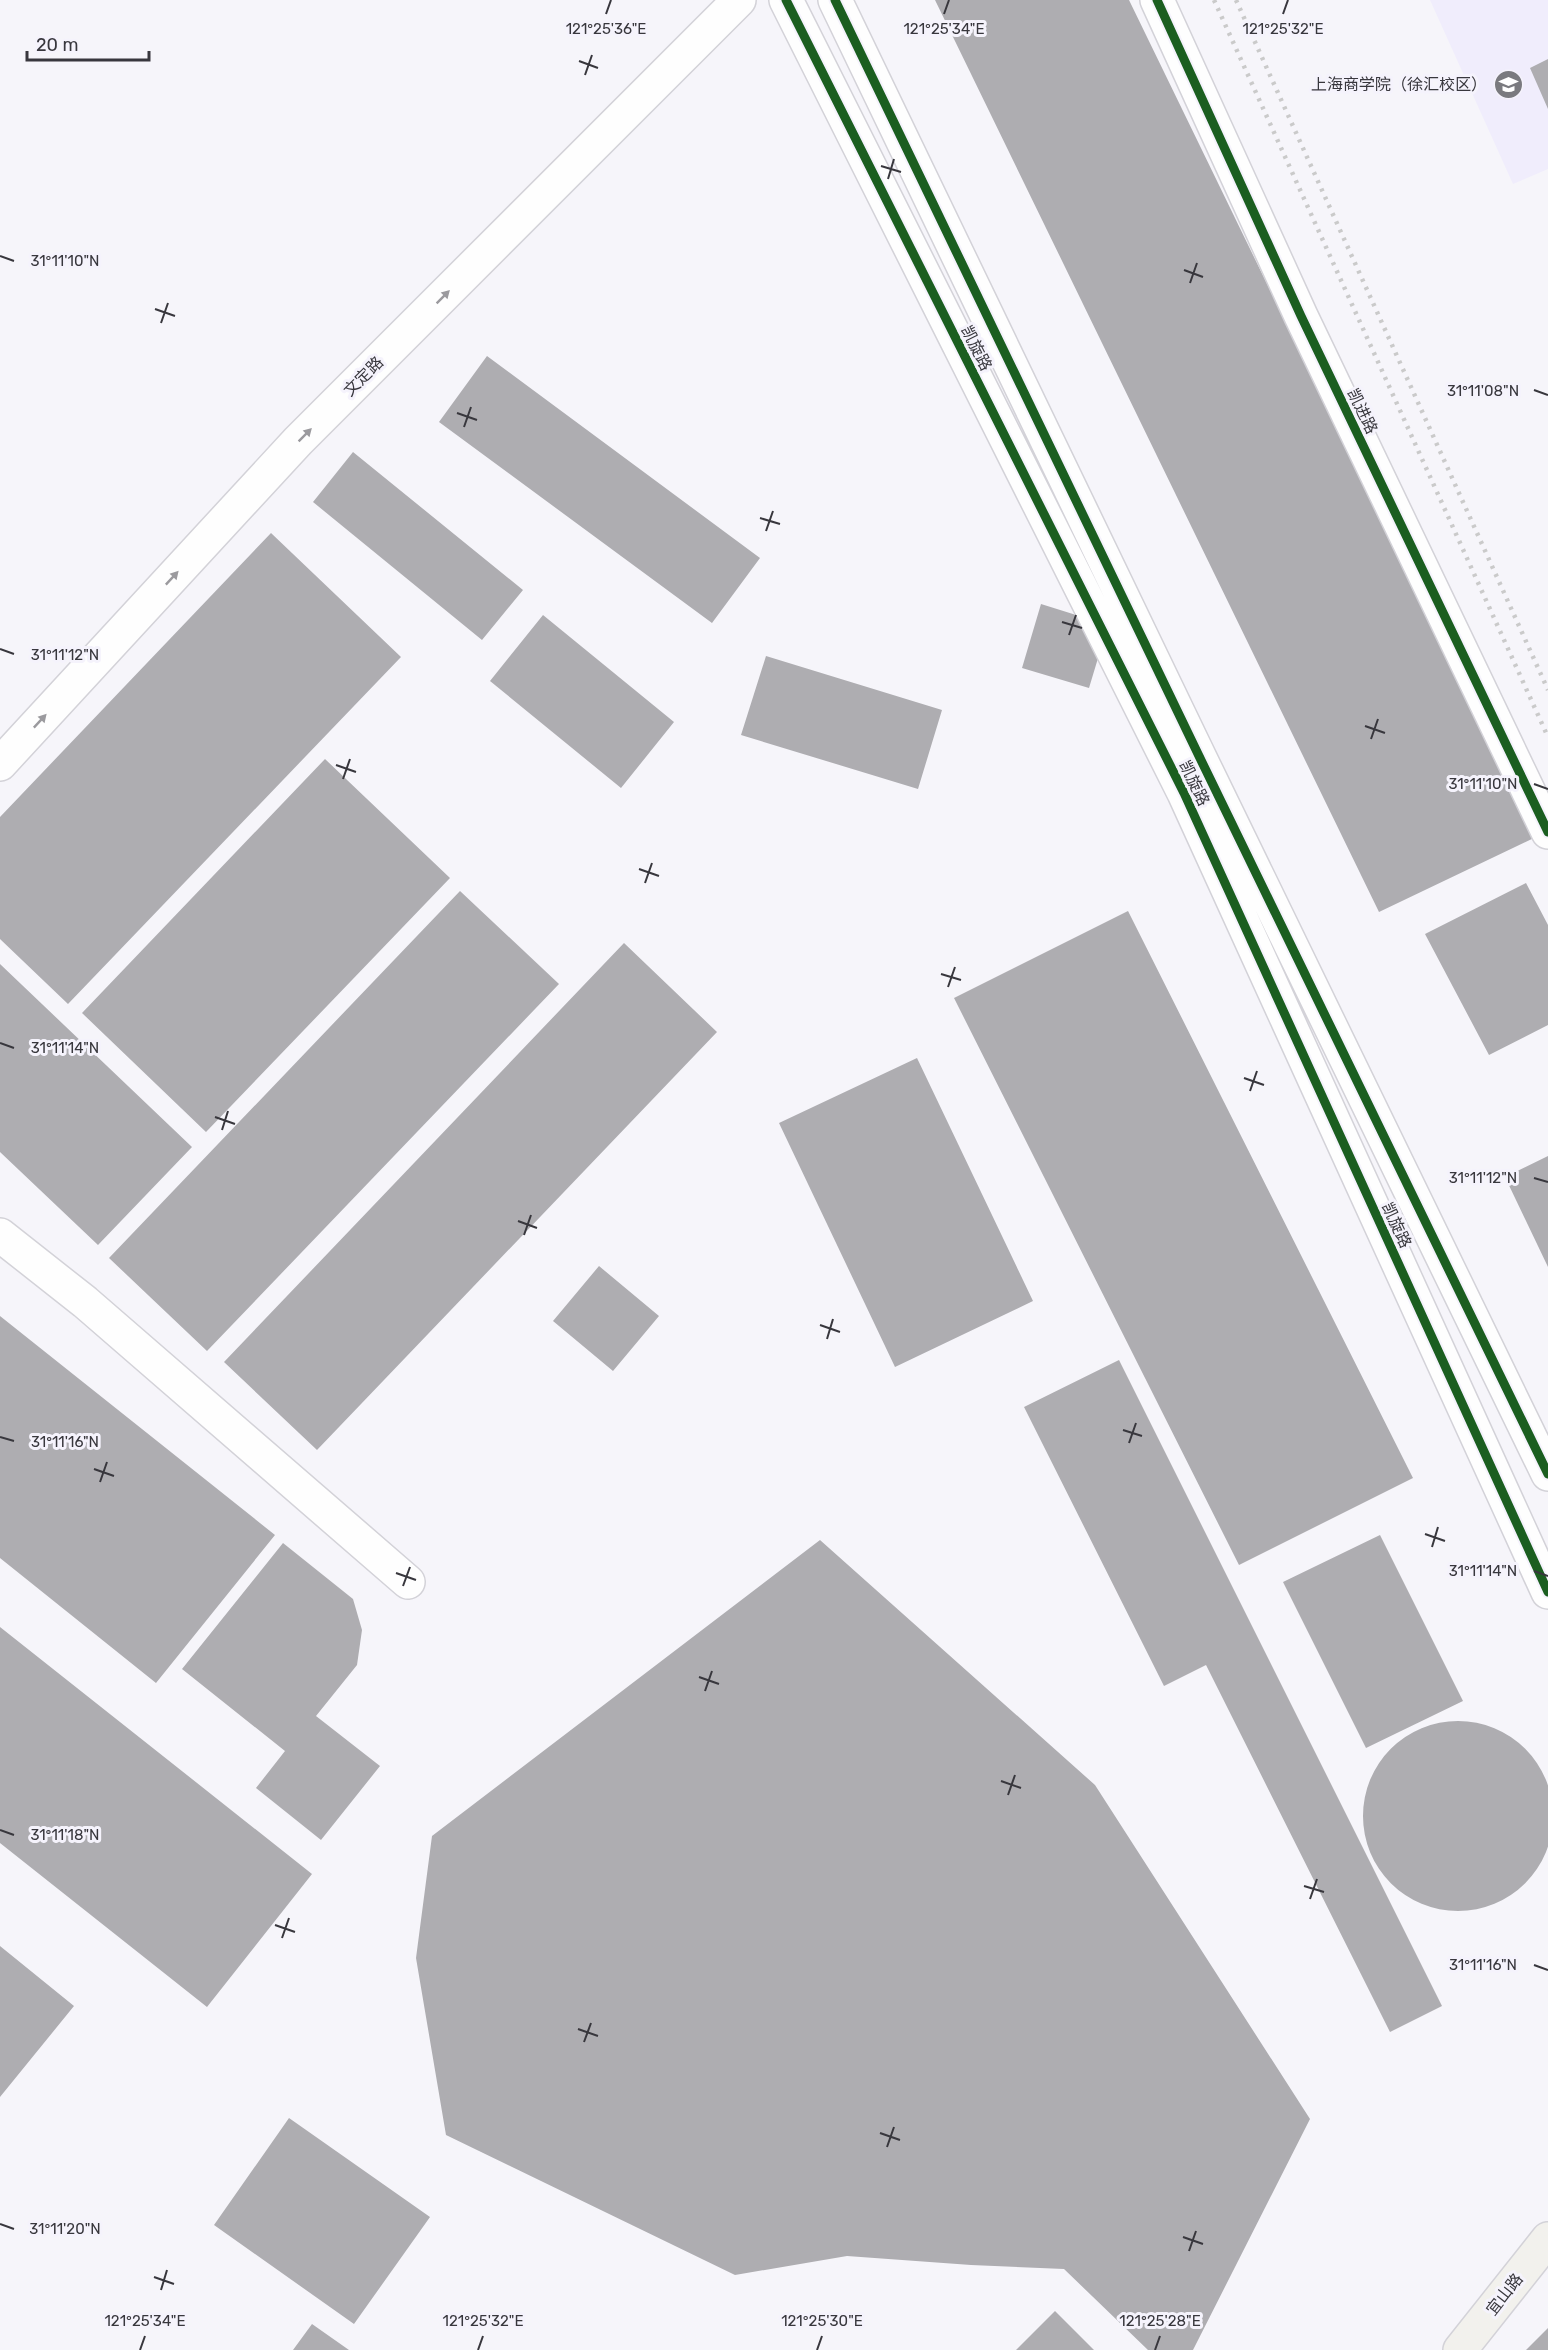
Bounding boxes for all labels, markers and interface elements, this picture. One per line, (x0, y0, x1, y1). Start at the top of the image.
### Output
text: 121°25'36"E (566, 20, 646, 38)
text: 121°25'34"E (903, 20, 985, 38)
text: 121°25'32"E (1243, 20, 1323, 38)
scale bar (27, 24, 148, 62)
text: 20 m (36, 34, 78, 56)
school or university icon: 上海商学院（徐汇校区） (1492, 68, 1524, 100)
place label: 上海商学院（徐汇校区） (1311, 75, 1487, 94)
text: 31°11'10"N (30, 252, 100, 270)
one-way arrow (435, 290, 449, 304)
street label: 凯旋路 (957, 323, 996, 374)
street label: 文定路 (340, 353, 387, 400)
text: 31°11'08"N (1447, 382, 1519, 400)
street label: 凯进路 (1343, 385, 1382, 437)
one-way arrow (298, 428, 312, 442)
one-way arrow (165, 571, 178, 586)
text: 31°11'12"N (31, 646, 99, 664)
one-way arrow (33, 714, 46, 729)
street label: 凯旋路 (1175, 757, 1214, 809)
text: 31°11'10"N (1448, 775, 1518, 793)
text: 31°11'14"N (31, 1039, 99, 1057)
text: 31°11'12"N (1449, 1169, 1517, 1187)
street label: 凯旋路 (1378, 1199, 1415, 1251)
text: 31°11'16"N (31, 1433, 99, 1451)
text: 31°11'14"N (1449, 1562, 1517, 1580)
text: 31°11'18"N (30, 1826, 100, 1844)
text: 31°11'16"N (1449, 1956, 1517, 1974)
text: 31°11'20"N (29, 2220, 101, 2238)
street label: 宜山路 (1482, 2270, 1527, 2319)
text: 121°25'34"E (104, 2312, 186, 2330)
text: 121°25'32"E (443, 2312, 523, 2330)
text: 121°25'30"E (781, 2312, 863, 2330)
text: 121°25'28"E (1119, 2312, 1201, 2330)

